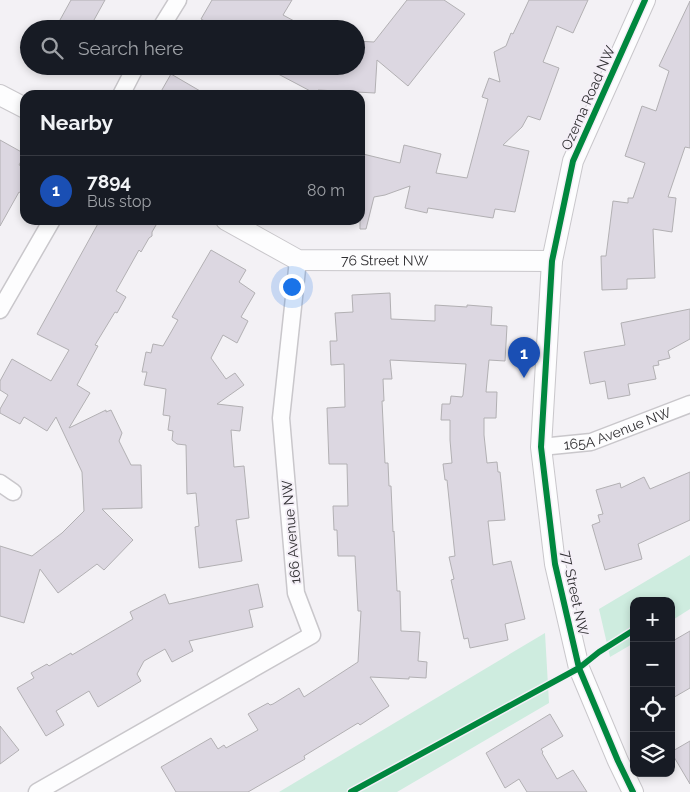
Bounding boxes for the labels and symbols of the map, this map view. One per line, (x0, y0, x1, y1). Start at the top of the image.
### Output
street label: Ozerna Road NW (558, 43, 618, 153)
street label: 76 Street NW (341, 252, 429, 269)
your location (279, 274, 305, 300)
pin: 1 (508, 337, 540, 378)
street label: 165A Avenue NW (563, 404, 674, 453)
street label: 166 Avenue NW (278, 479, 304, 585)
street label: 77 Street NW (558, 549, 592, 637)

